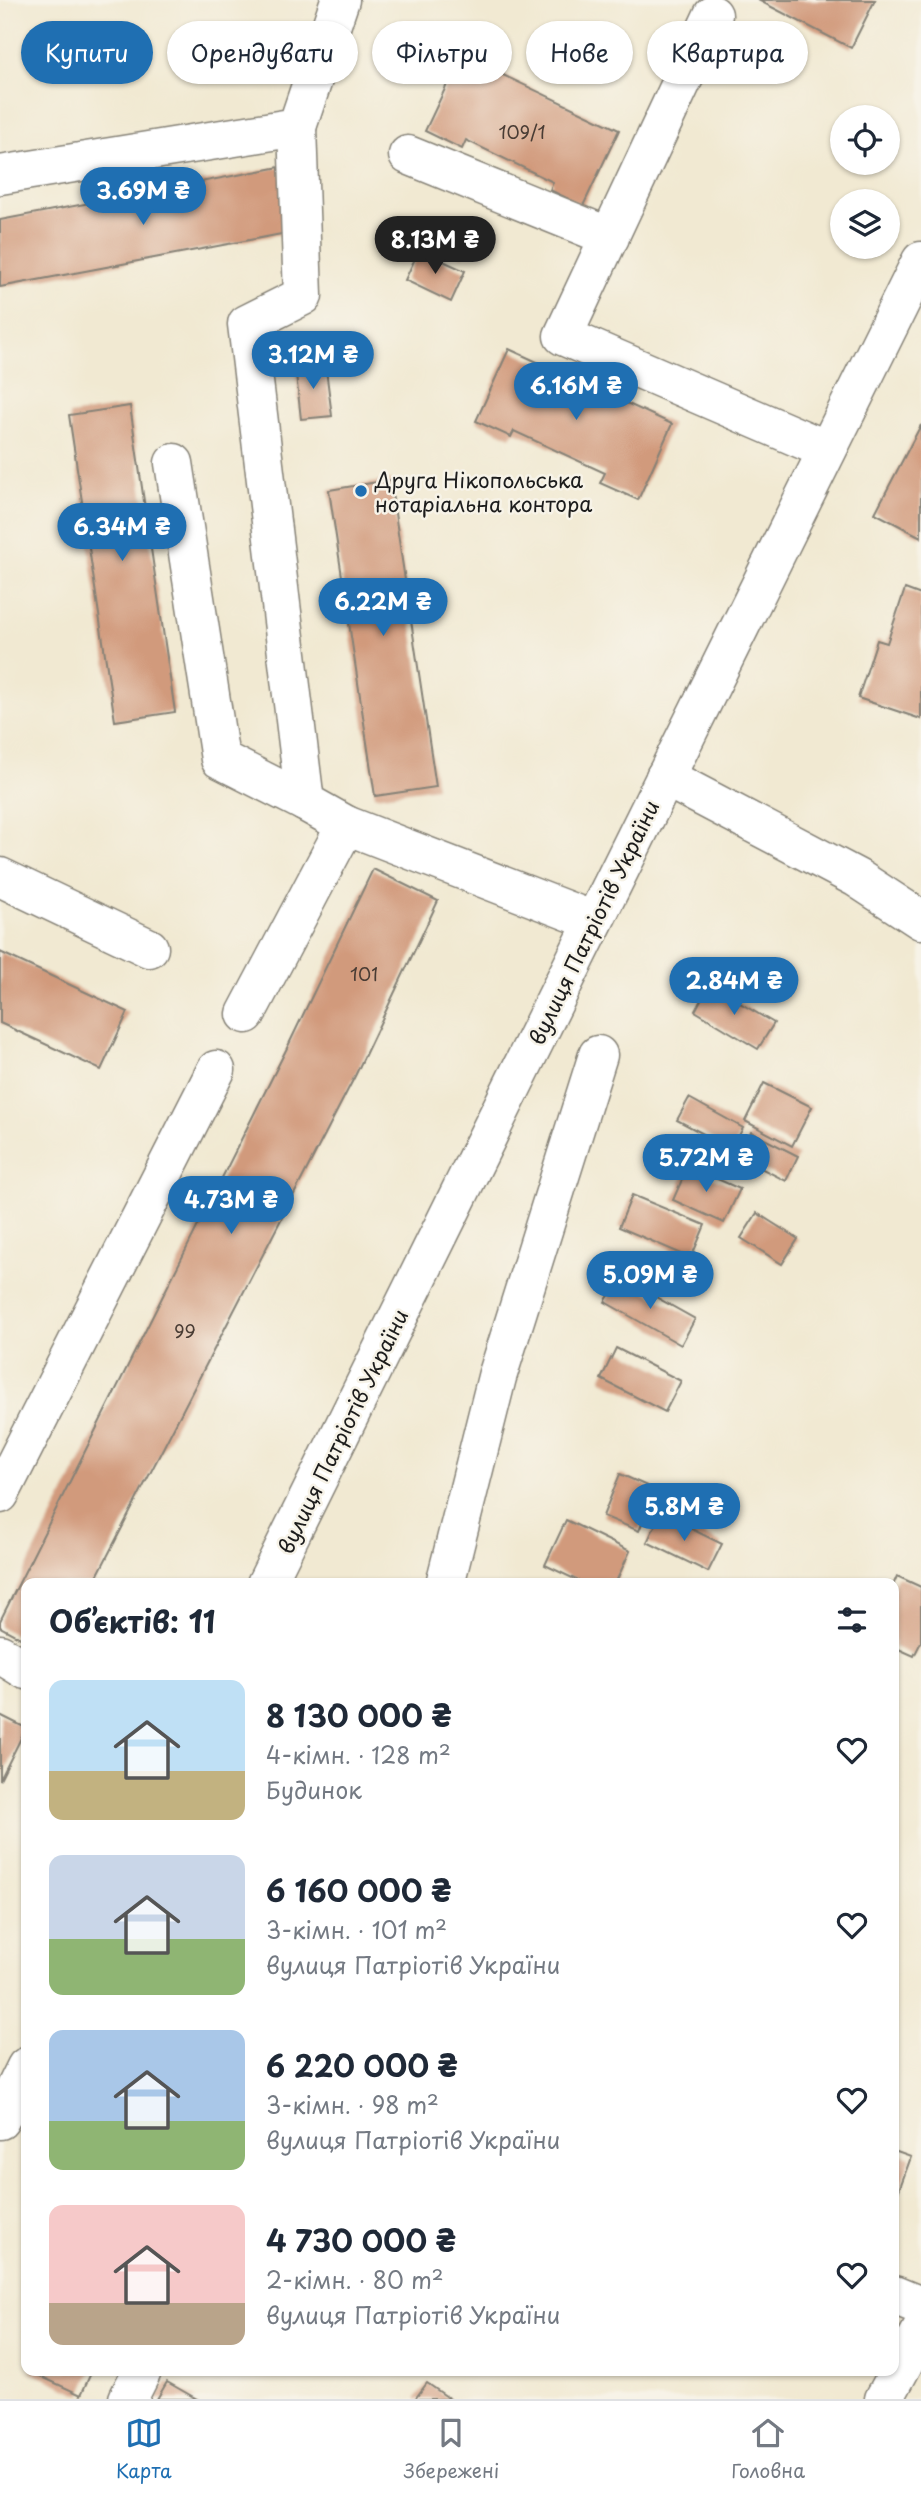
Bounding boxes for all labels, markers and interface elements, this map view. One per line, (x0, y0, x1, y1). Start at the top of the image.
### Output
chip: Купити (21, 21, 153, 84)
chip: Орендувати (167, 21, 358, 84)
chip: Фільтри (372, 21, 512, 84)
chip: Нове (526, 21, 633, 84)
chip: Квартира (647, 21, 808, 84)
map controls (830, 105, 900, 259)
button: locate (830, 105, 900, 175)
house number: 109/1 (498, 118, 546, 145)
pin: 3.69M ₴ (78, 168, 208, 227)
text: 3.69M ₴ (96, 172, 190, 207)
button: layers (830, 189, 900, 259)
pin: 8.13M ₴ (370, 216, 500, 276)
text: 8.13M ₴ (391, 221, 479, 256)
pin: 3.12M ₴ (248, 332, 378, 391)
text: 3.12M ₴ (268, 336, 358, 371)
pin: 6.16M ₴ (511, 362, 641, 422)
text: 6.16M ₴ (530, 367, 622, 402)
place label: Друга Нікопольська нотаріальна контора (374, 463, 592, 519)
marker: Друга Нікопольська нотаріальна контора (353, 483, 369, 499)
pin: 6.34M ₴ (57, 504, 187, 563)
text: 6.34M ₴ (73, 508, 171, 543)
pin: 6.22M ₴ (318, 578, 448, 638)
text: 6.22M ₴ (335, 583, 431, 618)
street label: вулиця Патріотів України (520, 794, 666, 1050)
pin: 2.84M ₴ (669, 958, 799, 1017)
house number: 101 (350, 960, 378, 987)
text: 2.84M ₴ (685, 962, 783, 997)
pin: 5.72M ₴ (641, 1134, 771, 1194)
text: 5.72M ₴ (659, 1139, 753, 1174)
pin: 4.73M ₴ (166, 1176, 296, 1236)
text: 4.73M ₴ (184, 1181, 278, 1216)
pin: 5.09M ₴ (585, 1252, 715, 1311)
text: 5.09M ₴ (603, 1256, 697, 1291)
street label: вулиця Патріотів України (269, 1303, 415, 1559)
house number: 99 (174, 1317, 196, 1344)
pin: 5.8M ₴ (627, 1484, 741, 1543)
text: 5.8M ₴ (644, 1488, 724, 1523)
text: Об’єктів: 11 (49, 1598, 216, 1643)
icon: filters (833, 1601, 871, 1639)
text: 8 130 000 ₴ (266, 1692, 452, 1737)
icon: home (105, 1708, 189, 1792)
icon: heart (833, 1731, 871, 1769)
text: 4-кімн. · 128 m² (266, 1737, 451, 1772)
text: Будинок (266, 1772, 362, 1807)
text: 6 160 000 ₴ (266, 1867, 452, 1912)
icon: home (105, 1883, 189, 1967)
icon: heart (833, 1906, 871, 1944)
text: 3-кімн. · 101 m² (266, 1912, 447, 1947)
text: вулиця Патріотів України (266, 1947, 560, 1982)
text: 6 220 000 ₴ (266, 2042, 458, 2087)
icon: home (105, 2058, 189, 2142)
icon: heart (833, 2081, 871, 2119)
text: 3-кімн. · 98 m² (266, 2087, 439, 2122)
text: вулиця Патріотів України (266, 2122, 560, 2157)
text: 4 730 000 ₴ (266, 2217, 456, 2262)
icon: home (105, 2233, 189, 2317)
icon: heart (833, 2256, 871, 2294)
text: 2-кімн. · 80 m² (266, 2262, 444, 2297)
text: вулиця Патріотів України (266, 2297, 560, 2332)
tab: Карта (116, 2414, 172, 2484)
tab: Збережені (404, 2414, 499, 2484)
tab: Головна (731, 2414, 805, 2484)

